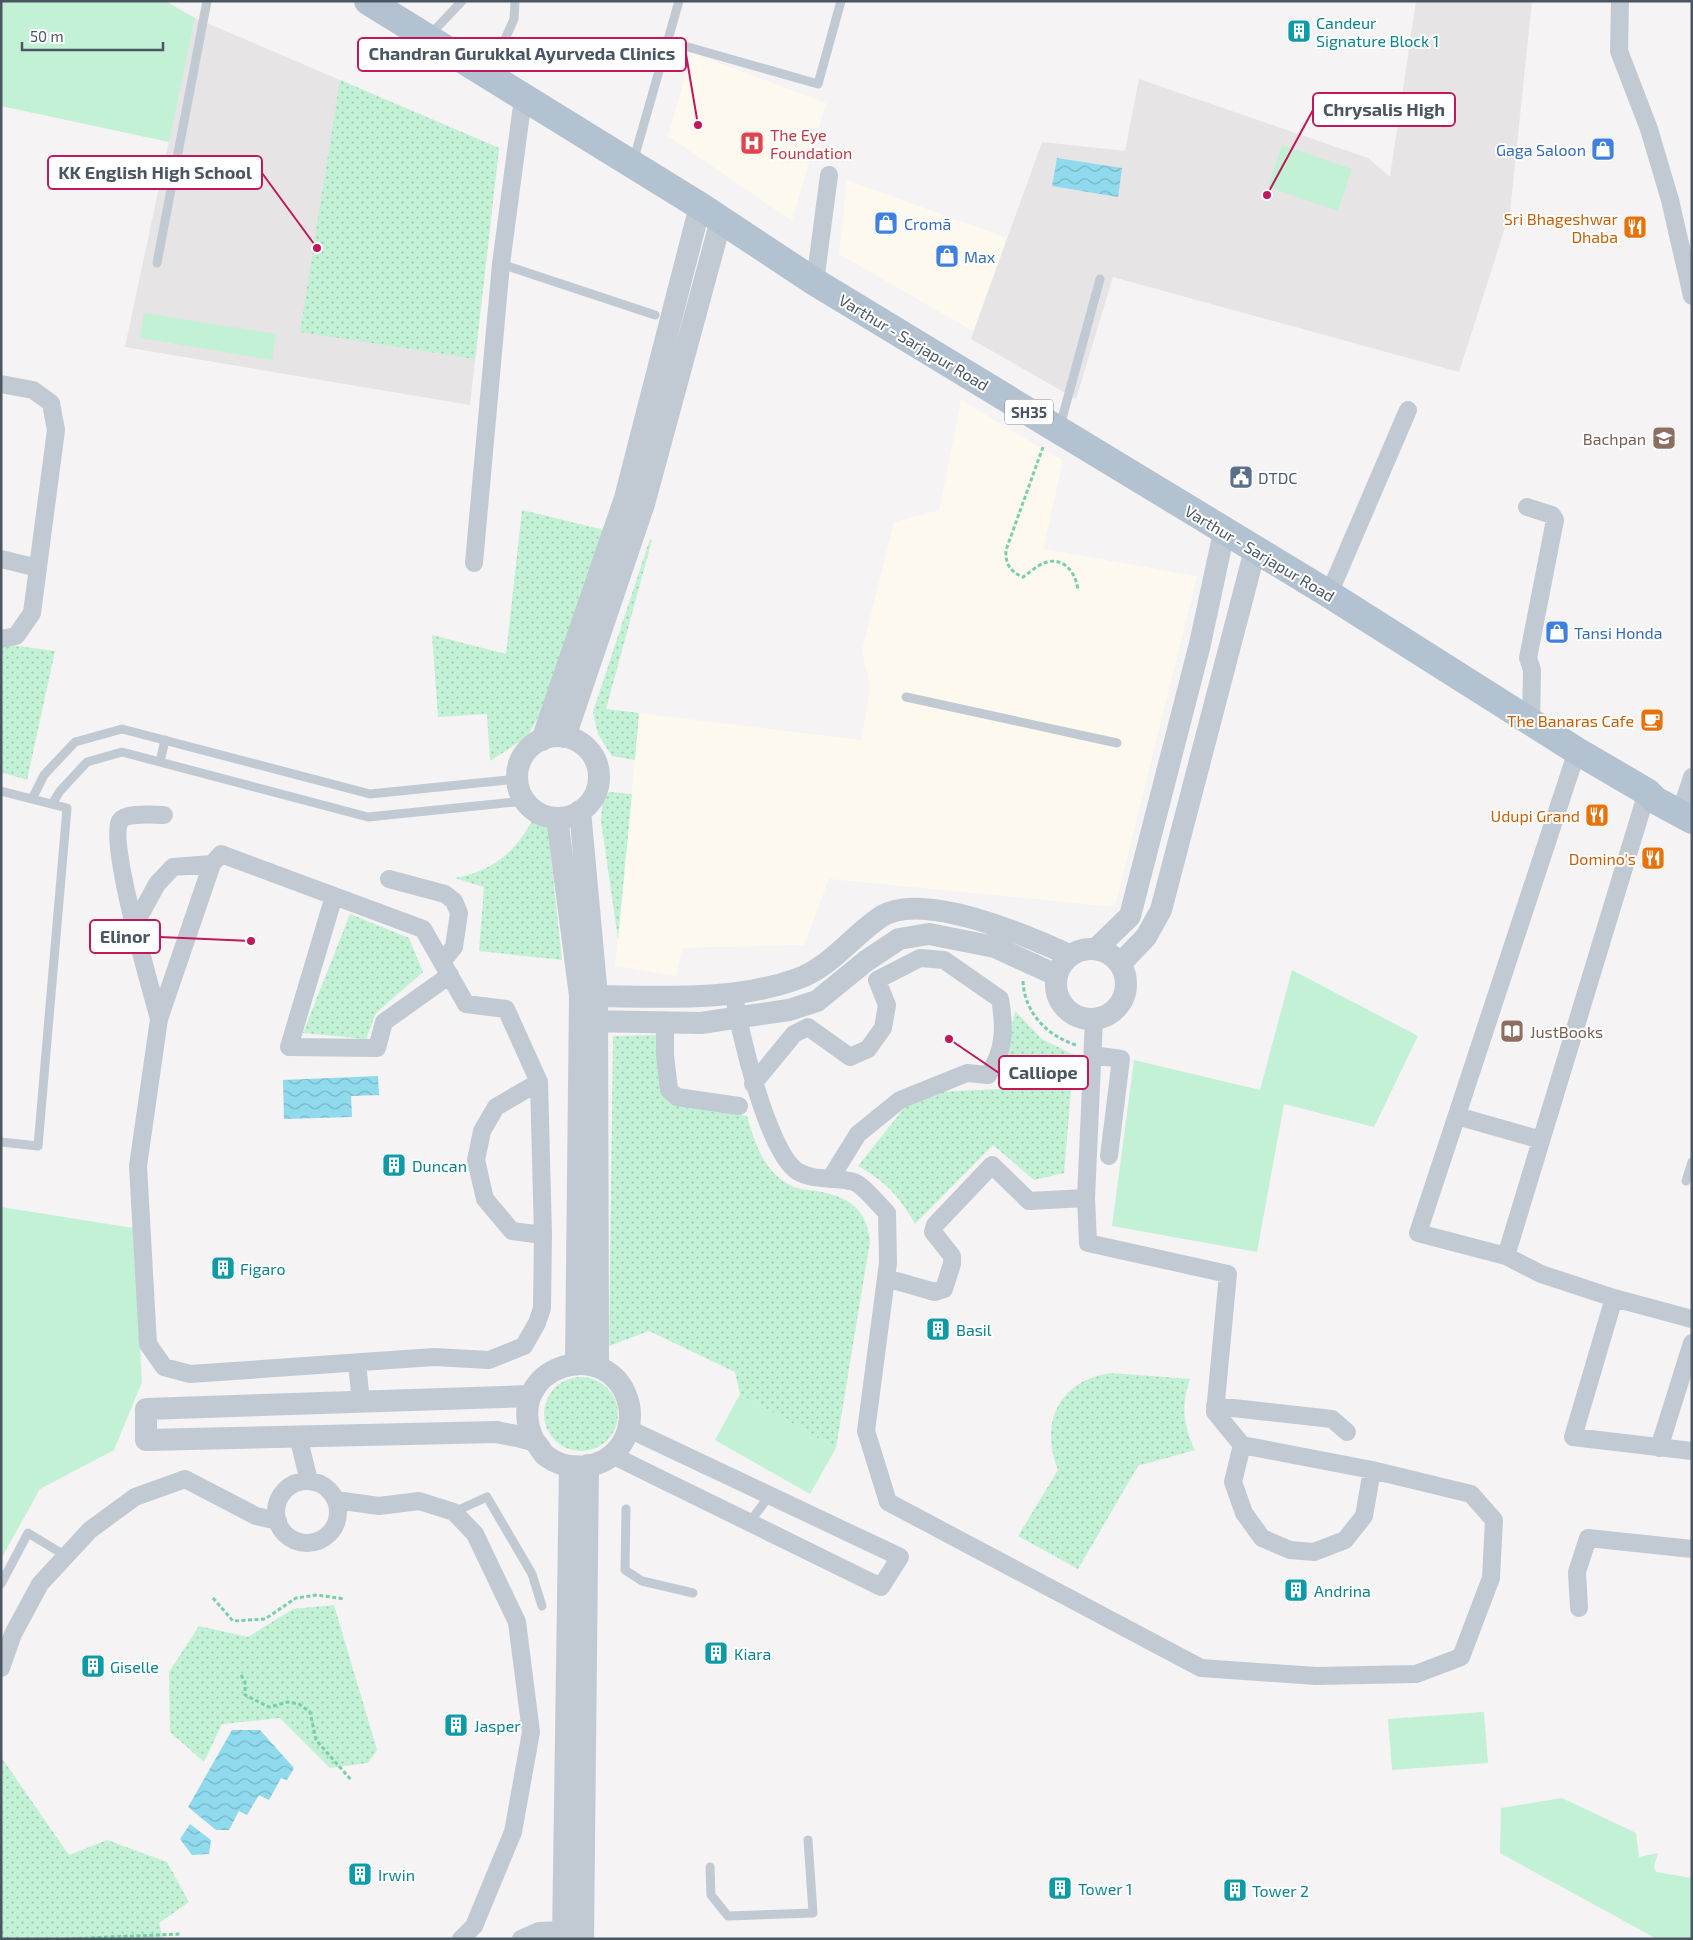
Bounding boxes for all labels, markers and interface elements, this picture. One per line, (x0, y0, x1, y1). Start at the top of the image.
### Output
place label: Candeur Signature Block 1 (1316, 13, 1439, 50)
building icon: Candeur Signature Block 1 (1286, 18, 1312, 44)
scale bar (22, 20, 164, 52)
text: 50 m (30, 27, 64, 45)
callout: Chandran Gurukkal Ayurveda Clinics (358, 38, 686, 71)
text: Chandran Gurukkal Ayurveda Clinics (369, 42, 675, 64)
callout: Chrysalis High (1313, 93, 1455, 126)
text: Chrysalis High (1323, 98, 1445, 120)
place label: The Eye Foundation (770, 125, 852, 162)
hospital icon: The Eye Foundation (739, 130, 765, 156)
shop icon: Gaga Saloon (1590, 136, 1616, 162)
place label: Gaga Saloon (1496, 140, 1586, 159)
callout: KK English High School (48, 156, 262, 189)
text: KK English High School (58, 161, 252, 183)
place label: Sri Bhageshwar Dhaba (1504, 209, 1619, 246)
shop icon: Cromā (873, 210, 899, 236)
place label: Cromā (904, 214, 951, 233)
restaurant icon: Sri Bhageshwar Dhaba (1622, 214, 1648, 240)
shop icon: Max (934, 243, 960, 269)
place label: Max (964, 247, 996, 266)
street label: Varthur - Sarjapur Road (835, 290, 992, 395)
road number: SH35 (1005, 400, 1053, 424)
school or university icon: Bachpan (1651, 425, 1677, 451)
place label: Bachpan (1583, 429, 1646, 448)
public building icon: DTDC (1228, 464, 1254, 490)
place label: DTDC (1258, 468, 1297, 487)
street label: Varthur - Sarjapur Road (1181, 501, 1338, 606)
shop icon: Tansi Honda (1544, 619, 1570, 645)
place label: Tansi Honda (1574, 623, 1663, 642)
cafe icon: The Banaras Cafe (1639, 707, 1665, 733)
place label: The Banaras Cafe (1507, 711, 1634, 730)
restaurant icon: Udupi Grand (1584, 802, 1610, 828)
place label: Udupi Grand (1491, 806, 1580, 825)
restaurant icon: Domino's (1640, 845, 1666, 871)
place label: Domino's (1569, 849, 1636, 868)
callout: Elinor (90, 920, 160, 953)
text: Elinor (100, 925, 151, 947)
library icon: JustBooks (1499, 1018, 1525, 1044)
place label: JustBooks (1530, 1022, 1603, 1041)
callout: Calliope (999, 1056, 1088, 1089)
text: Calliope (1008, 1061, 1078, 1083)
building icon: Duncan (381, 1152, 407, 1178)
place label: Duncan (412, 1156, 467, 1175)
building icon: Figaro (210, 1255, 236, 1281)
place label: Figaro (240, 1259, 286, 1278)
building icon: Basil (925, 1316, 951, 1342)
place label: Basil (956, 1320, 992, 1339)
building icon: Andrina (1283, 1577, 1309, 1603)
place label: Andrina (1314, 1581, 1371, 1600)
building icon: Kiara (703, 1640, 729, 1666)
place label: Kiara (734, 1644, 771, 1663)
building icon: Giselle (80, 1653, 106, 1679)
place label: Giselle (110, 1657, 159, 1676)
building icon: Jasper (443, 1712, 469, 1738)
place label: Jasper (474, 1716, 521, 1735)
building icon: Irwin (347, 1861, 373, 1887)
place label: Irwin (378, 1865, 415, 1884)
building icon: Tower 1 (1047, 1875, 1073, 1901)
building icon: Tower 2 (1222, 1877, 1248, 1903)
place label: Tower 1 (1078, 1879, 1132, 1898)
place label: Tower 2 (1252, 1881, 1309, 1900)

